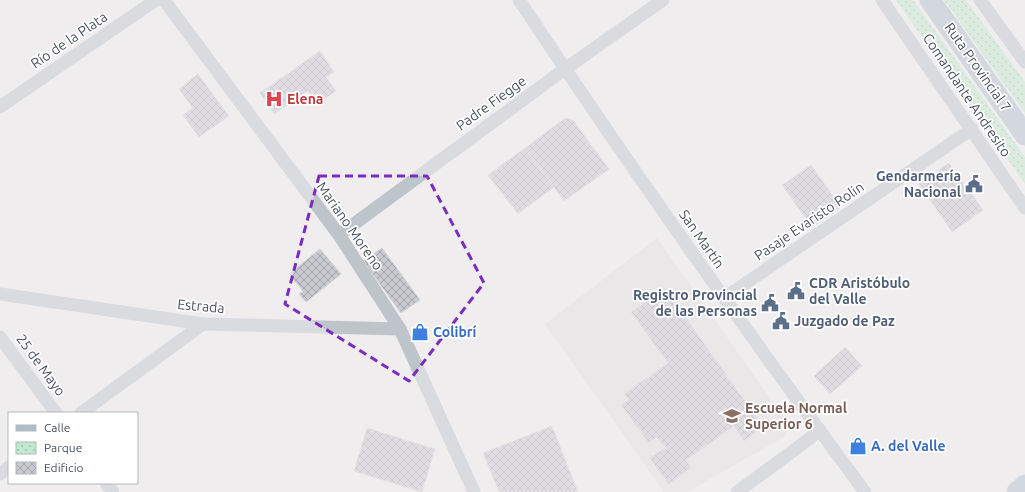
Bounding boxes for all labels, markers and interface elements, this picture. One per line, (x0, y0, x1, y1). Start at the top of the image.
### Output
street label: Río de la Plata (28, 9, 110, 71)
street label: Ruta Provincial 7 (941, 20, 1015, 114)
street label: Comandante Andresito (920, 30, 1014, 160)
street label: Padre Fiegge (453, 72, 529, 134)
hospital icon: Elena (264, 89, 284, 109)
place label: Elena (287, 91, 323, 107)
place label: Gendarmería Nacional (876, 168, 961, 200)
public building icon: Gendarmería Nacional (964, 174, 984, 194)
street label: Pasaje Evaristo Rolin (751, 178, 867, 264)
street label: Mariano Moreno (314, 179, 386, 273)
street label: San Martín (676, 207, 728, 271)
place label: CDR Aristóbulo del Valle (809, 275, 910, 307)
public building icon: CDR Aristóbulo del Valle (786, 281, 806, 301)
place label: Registro Provincial de las Personas (633, 287, 757, 319)
public building icon: Registro Provincial de las Personas (760, 293, 780, 313)
street label: Estrada (177, 296, 225, 316)
public building icon: Juzgado de Paz (771, 311, 791, 331)
place label: Juzgado de Paz (794, 313, 895, 329)
shop icon: Colibrí (410, 322, 430, 342)
place label: Colibrí (433, 324, 477, 340)
street label: 25 de Mayo (13, 331, 69, 399)
place label: Escuela Normal Superior 6 (745, 400, 847, 432)
school or university icon: Escuela Normal Superior 6 (722, 406, 742, 426)
legend (8, 412, 138, 484)
text: Calle (44, 421, 70, 434)
shop icon: A. del Valle (848, 436, 868, 456)
place label: A. del Valle (871, 438, 945, 454)
text: Parque (44, 441, 82, 454)
text: Edificio (44, 461, 84, 474)

